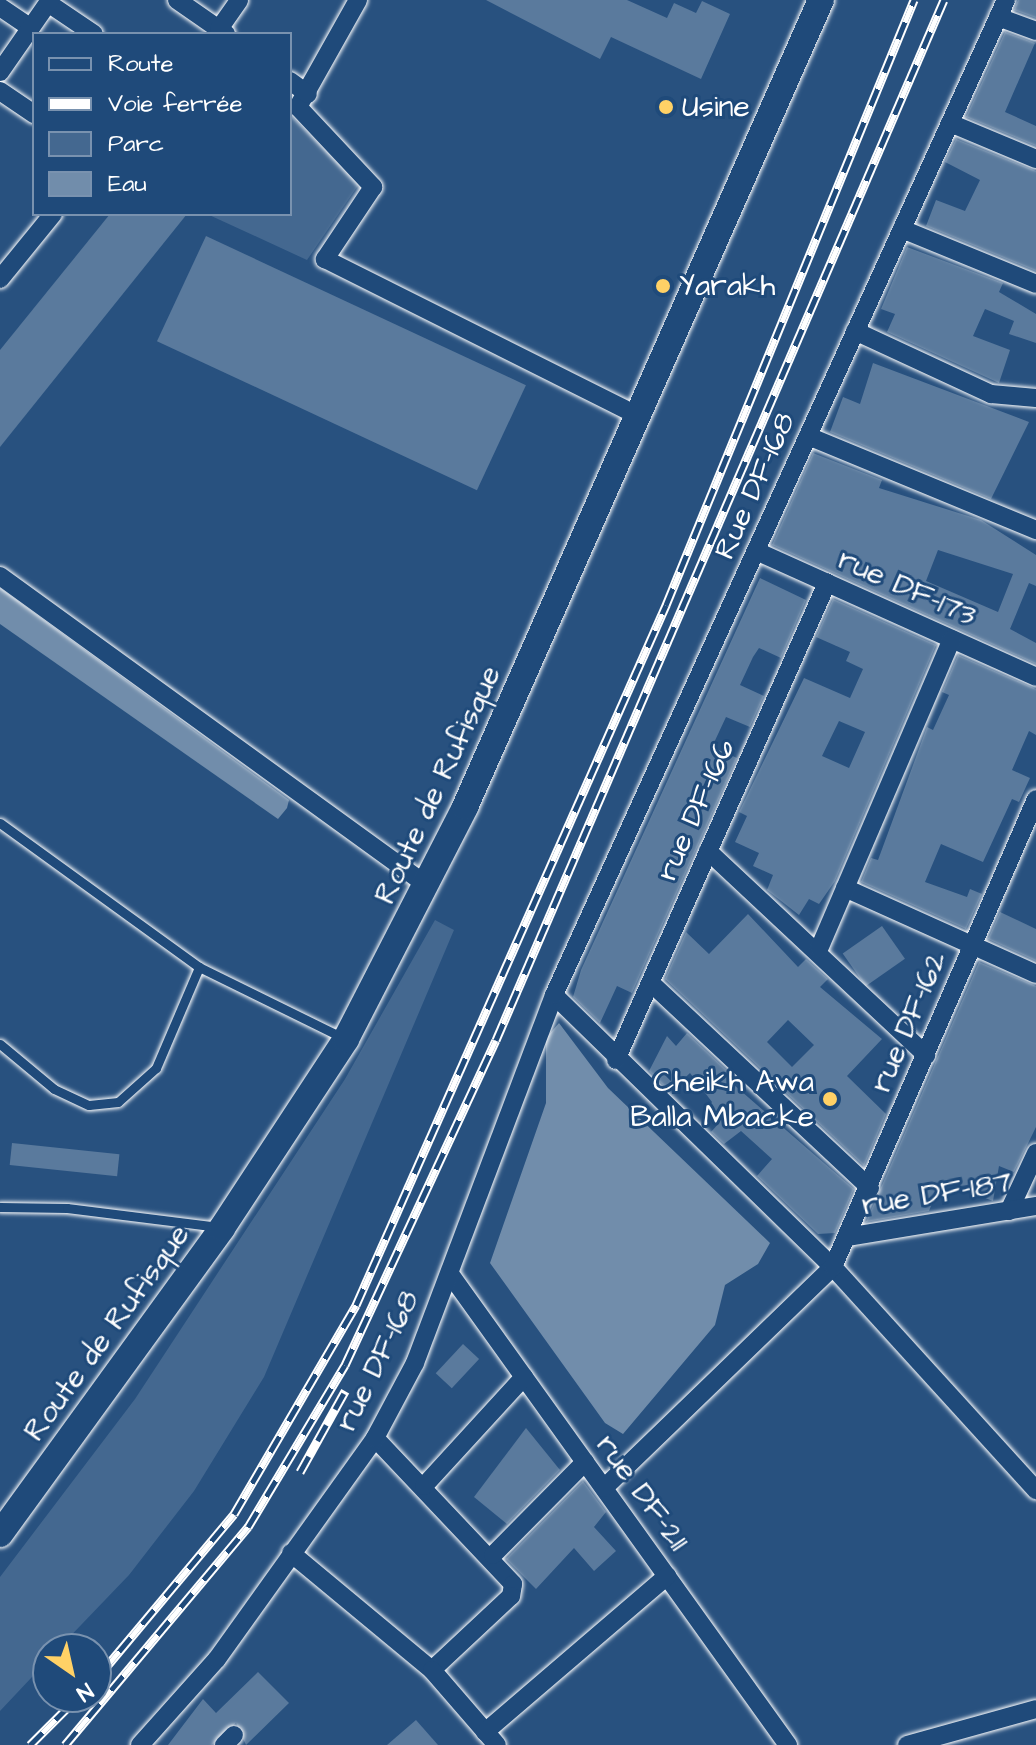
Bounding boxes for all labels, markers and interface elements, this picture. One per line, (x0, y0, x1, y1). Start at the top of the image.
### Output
legend (32, 32, 292, 216)
text: Route (108, 47, 173, 81)
text: Voie ferrée (108, 87, 242, 121)
place label: Usine (682, 89, 750, 125)
marker: Usine (657, 98, 675, 116)
text: Parc (108, 127, 164, 161)
text: Eau (108, 167, 147, 201)
place label: Yarakh (679, 268, 775, 304)
marker: Yarakh (654, 277, 672, 295)
street label: Rue DF-168 (707, 407, 803, 565)
street label: rue DF-173 (832, 542, 982, 634)
street label: Route de Rufisque (367, 660, 509, 910)
street label: rue DF-166 (649, 734, 743, 886)
street label: rue DF-162 (863, 946, 955, 1098)
place label: Cheikh Awa Balla Mbacke (630, 1064, 814, 1134)
marker: Cheikh Awa Balla Mbacke (821, 1090, 839, 1108)
street label: rue DF-187 (859, 1164, 1015, 1224)
street label: Route de Rufisque (16, 1218, 198, 1448)
street label: rue DF-168 (329, 1285, 427, 1437)
street label: rue DF-211 (588, 1428, 696, 1558)
north arrow (32, 1633, 112, 1713)
text: N (70, 1675, 99, 1708)

